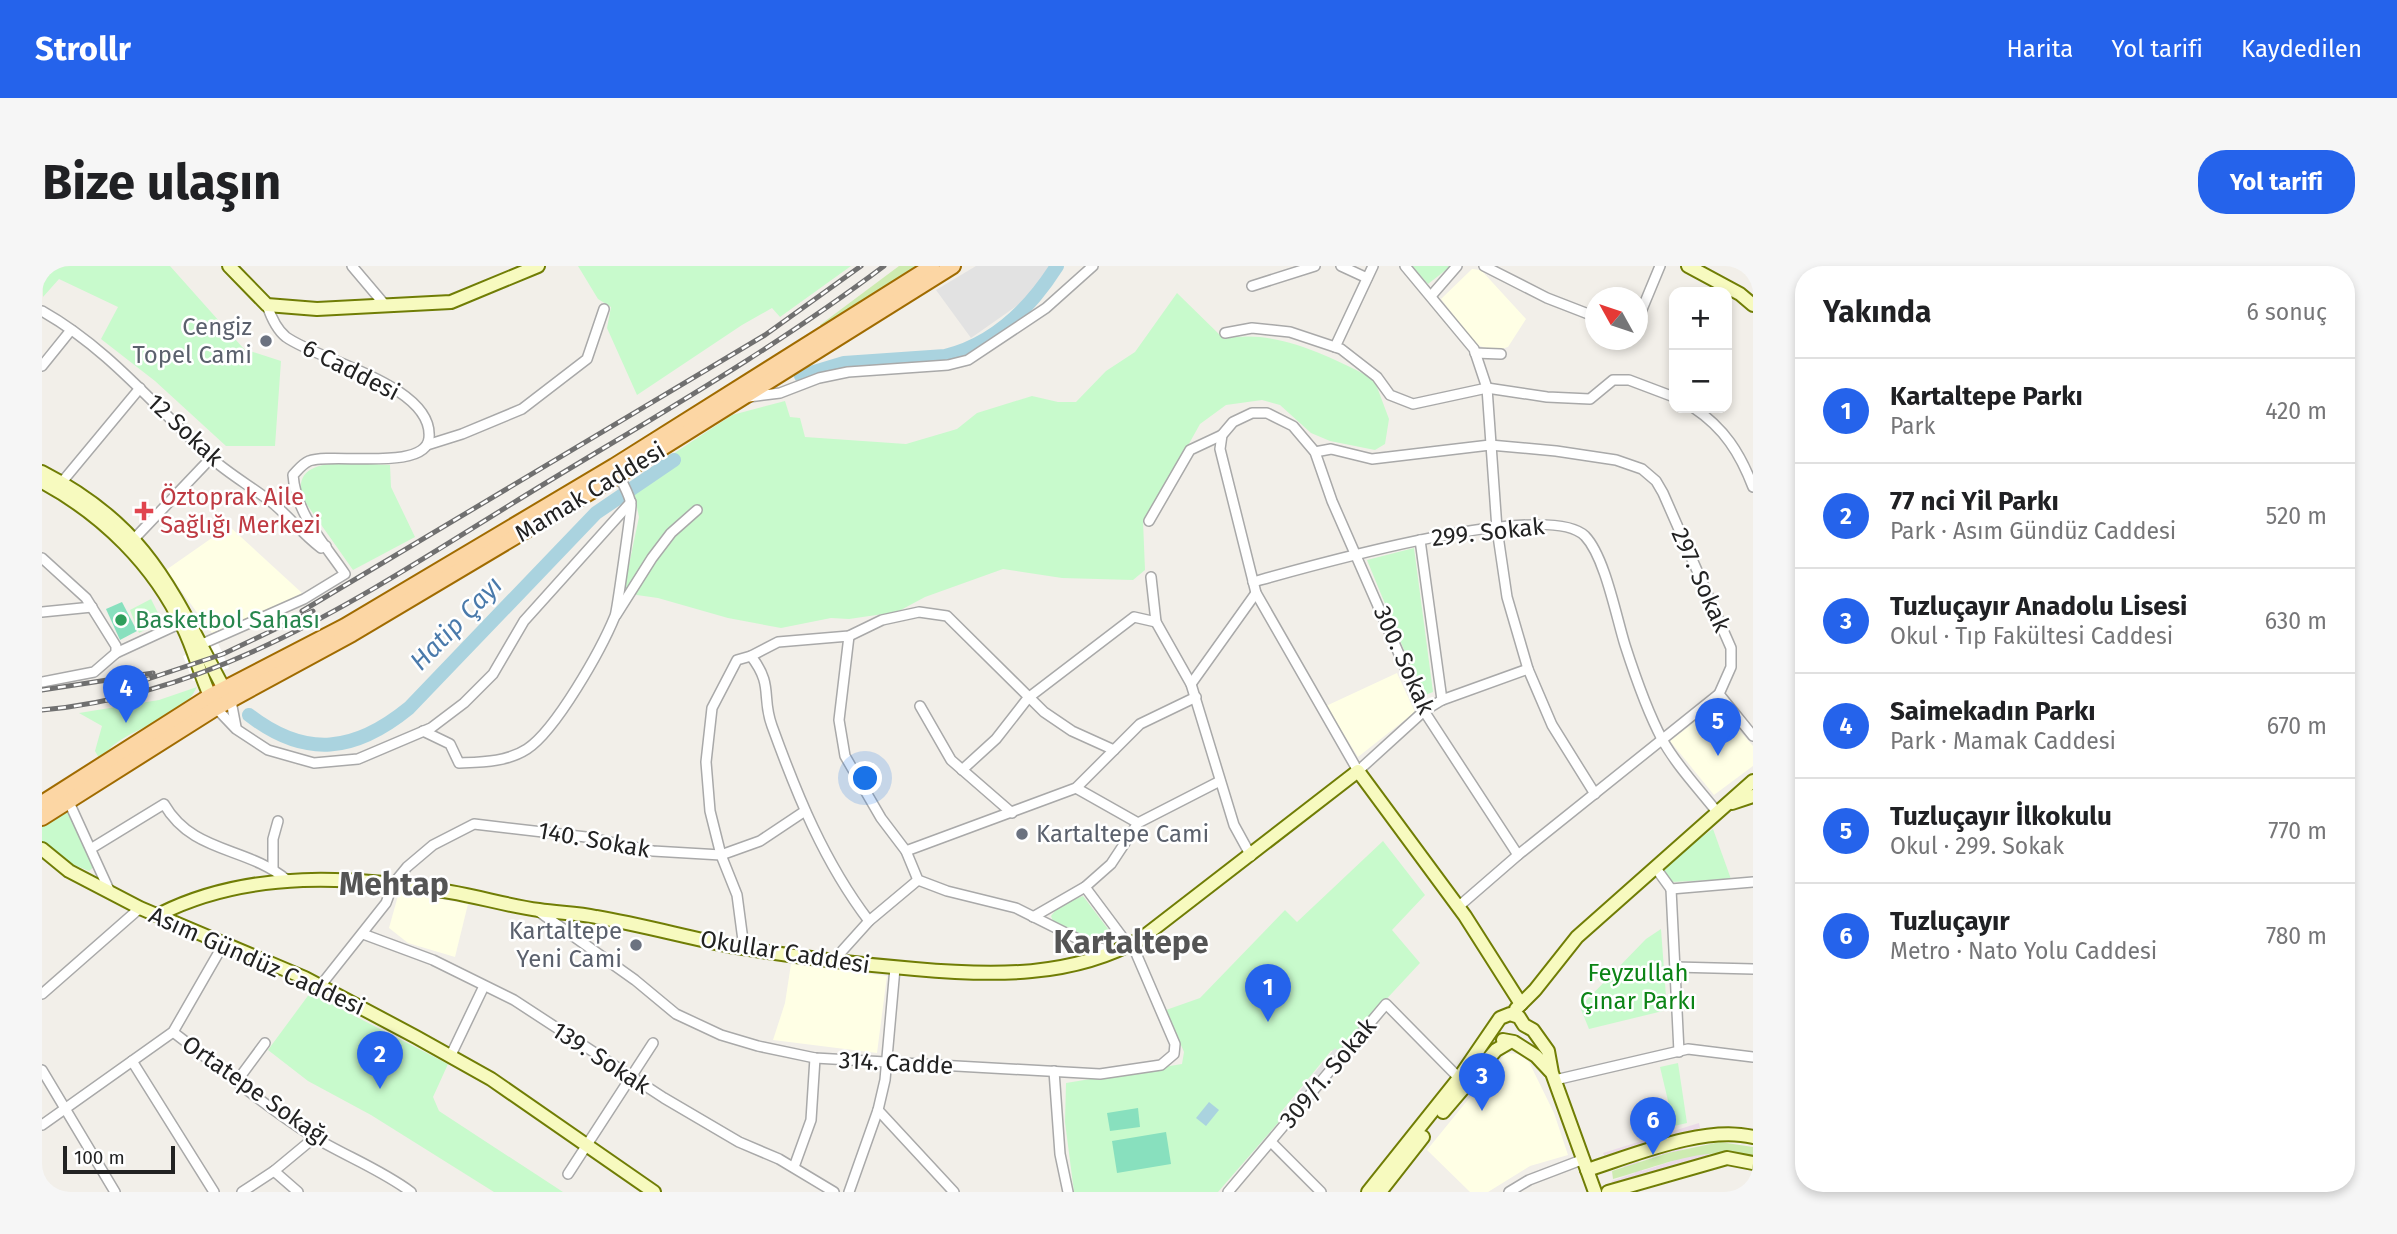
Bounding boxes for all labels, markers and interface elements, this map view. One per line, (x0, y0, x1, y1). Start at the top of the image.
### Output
text: Strollr (35, 29, 131, 69)
text: Harita (2006, 35, 2073, 63)
text: Yol tarifi (2111, 35, 2203, 63)
text: Kaydedilen (2241, 35, 2362, 63)
button: Yol tarifi (2198, 150, 2355, 214)
text: Bize ulaşın (42, 153, 281, 212)
north arrow (1585, 287, 1648, 350)
map controls (1669, 287, 1732, 413)
button: + (1669, 287, 1732, 350)
text: Yakında (1823, 294, 1931, 330)
text: 6 sonuç (2247, 298, 2327, 326)
place label: Cengiz Topel Cami (133, 313, 252, 369)
marker: Cengiz Topel Cami (258, 333, 274, 349)
street label: 6 Caddesi (298, 334, 404, 406)
button: − (1669, 350, 1732, 413)
text: Kartaltepe Parkı (1890, 381, 2083, 412)
street label: 12 Sokak (141, 388, 229, 472)
text: 1 (1841, 397, 1851, 425)
text: 420 m (2265, 397, 2327, 425)
text: Park (1890, 412, 1935, 440)
street label: Mamak Caddesi (510, 436, 670, 548)
place label: Öztoprak Aile Sağlığı Merkezi (160, 483, 321, 539)
text: 77 nci Yil Parkı (1890, 486, 2059, 517)
marker: Öztoprak Aile Sağlığı Merkezi (134, 501, 154, 521)
text: 2 (1840, 502, 1852, 530)
text: 520 m (2266, 502, 2327, 530)
street label: 299. Sokak (1430, 512, 1547, 552)
text: Park · Asım Gündüz Caddesi (1890, 517, 2176, 545)
street label: 297. Sokak (1666, 524, 1737, 637)
water label: Hatip Çayı (404, 570, 509, 677)
text: Tuzluçayır Anadolu Lisesi (1890, 591, 2187, 622)
street label: 300. Sokak (1368, 602, 1441, 719)
place label: Basketbol Sahası (135, 606, 320, 634)
text: 3 (1840, 607, 1852, 635)
text: 630 m (2265, 607, 2327, 635)
marker: Basketbol Sahası (113, 612, 129, 628)
text: Okul · Tıp Fakültesi Caddesi (1890, 622, 2173, 650)
pin: 4 (103, 665, 149, 723)
text: Saimekadın Parkı (1890, 696, 2096, 727)
pin: 5 (1695, 698, 1741, 756)
text: 4 (1840, 712, 1853, 740)
text: 670 m (2267, 712, 2327, 740)
text: Park · Mamak Caddesi (1890, 727, 2116, 755)
your location (848, 761, 882, 795)
text: Tuzluçayır İlkokulu (1890, 801, 2112, 832)
street label: 140. Sokak (536, 816, 653, 864)
text: 5 (1840, 817, 1852, 845)
text: 770 m (2268, 817, 2327, 845)
place label: Kartaltepe Cami (1036, 820, 1209, 848)
marker: Kartaltepe Cami (1014, 826, 1030, 842)
text: Okul · 299. Sokak (1890, 832, 2064, 860)
district label: Mehtap (339, 865, 449, 903)
street label: Asım Gündüz Caddesi (145, 901, 369, 1021)
text: Tuzluçayır (1890, 906, 2010, 937)
place label: Kartaltepe Yeni Cami (509, 917, 622, 973)
text: 6 (1840, 922, 1852, 950)
text: 780 m (2266, 922, 2327, 950)
district label: Kartaltepe (1053, 923, 1209, 961)
street label: Okullar Caddesi (698, 925, 872, 979)
marker: Kartaltepe Yeni Cami (628, 937, 644, 953)
text: Metro · Nato Yolu Caddesi (1890, 937, 2157, 965)
park label: Feyzullah Çınar Parkı (1580, 959, 1696, 1015)
pin: 1 (1245, 964, 1291, 1022)
street label: 309/1. Sokak (1274, 1012, 1382, 1134)
street label: 139. Sokak (547, 1016, 656, 1100)
street label: Ortatepe Sokağı (177, 1030, 335, 1152)
pin: 2 (357, 1031, 403, 1089)
street label: 314. Cadde (838, 1046, 954, 1080)
pin: 3 (1459, 1053, 1505, 1111)
pin: 6 (1630, 1097, 1676, 1155)
scale bar (63, 1143, 175, 1175)
text: 100 m (74, 1146, 125, 1169)

